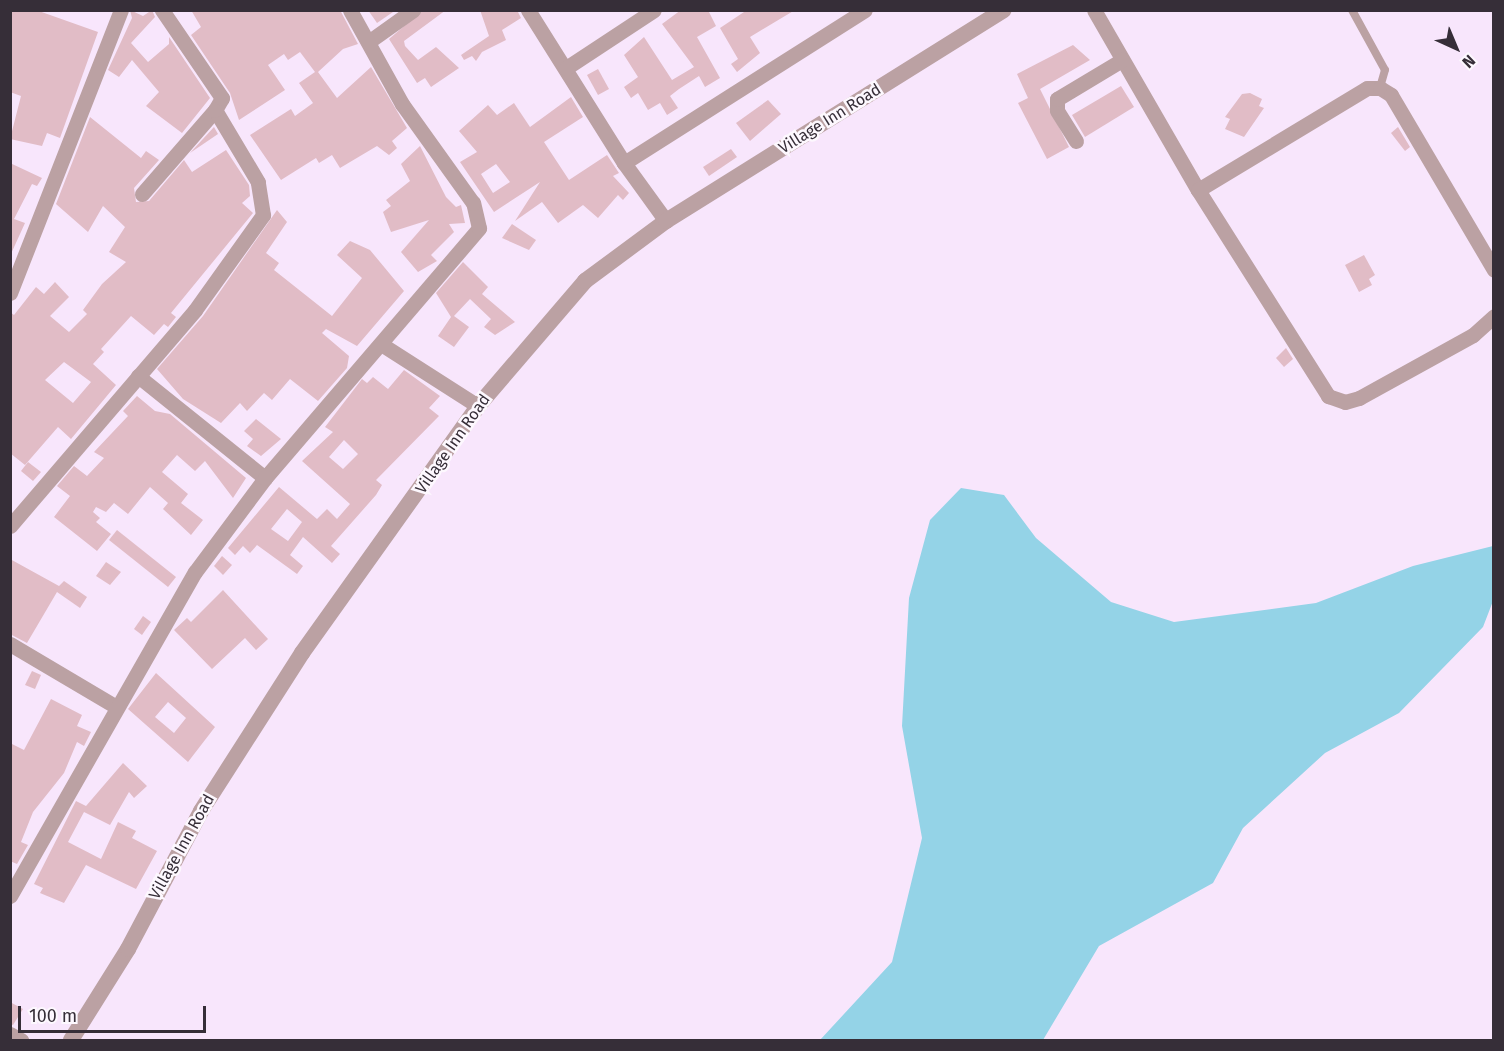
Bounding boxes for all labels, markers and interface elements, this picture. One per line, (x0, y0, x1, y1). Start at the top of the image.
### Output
north arrow (1426, 18, 1486, 78)
text: N (1458, 51, 1479, 72)
street label: Village Inn Road (775, 80, 885, 158)
street label: Village Inn Road (412, 391, 494, 497)
street label: Village Inn Road (145, 791, 219, 903)
scale bar (21, 994, 208, 1032)
text: 100 m (29, 1005, 77, 1027)

